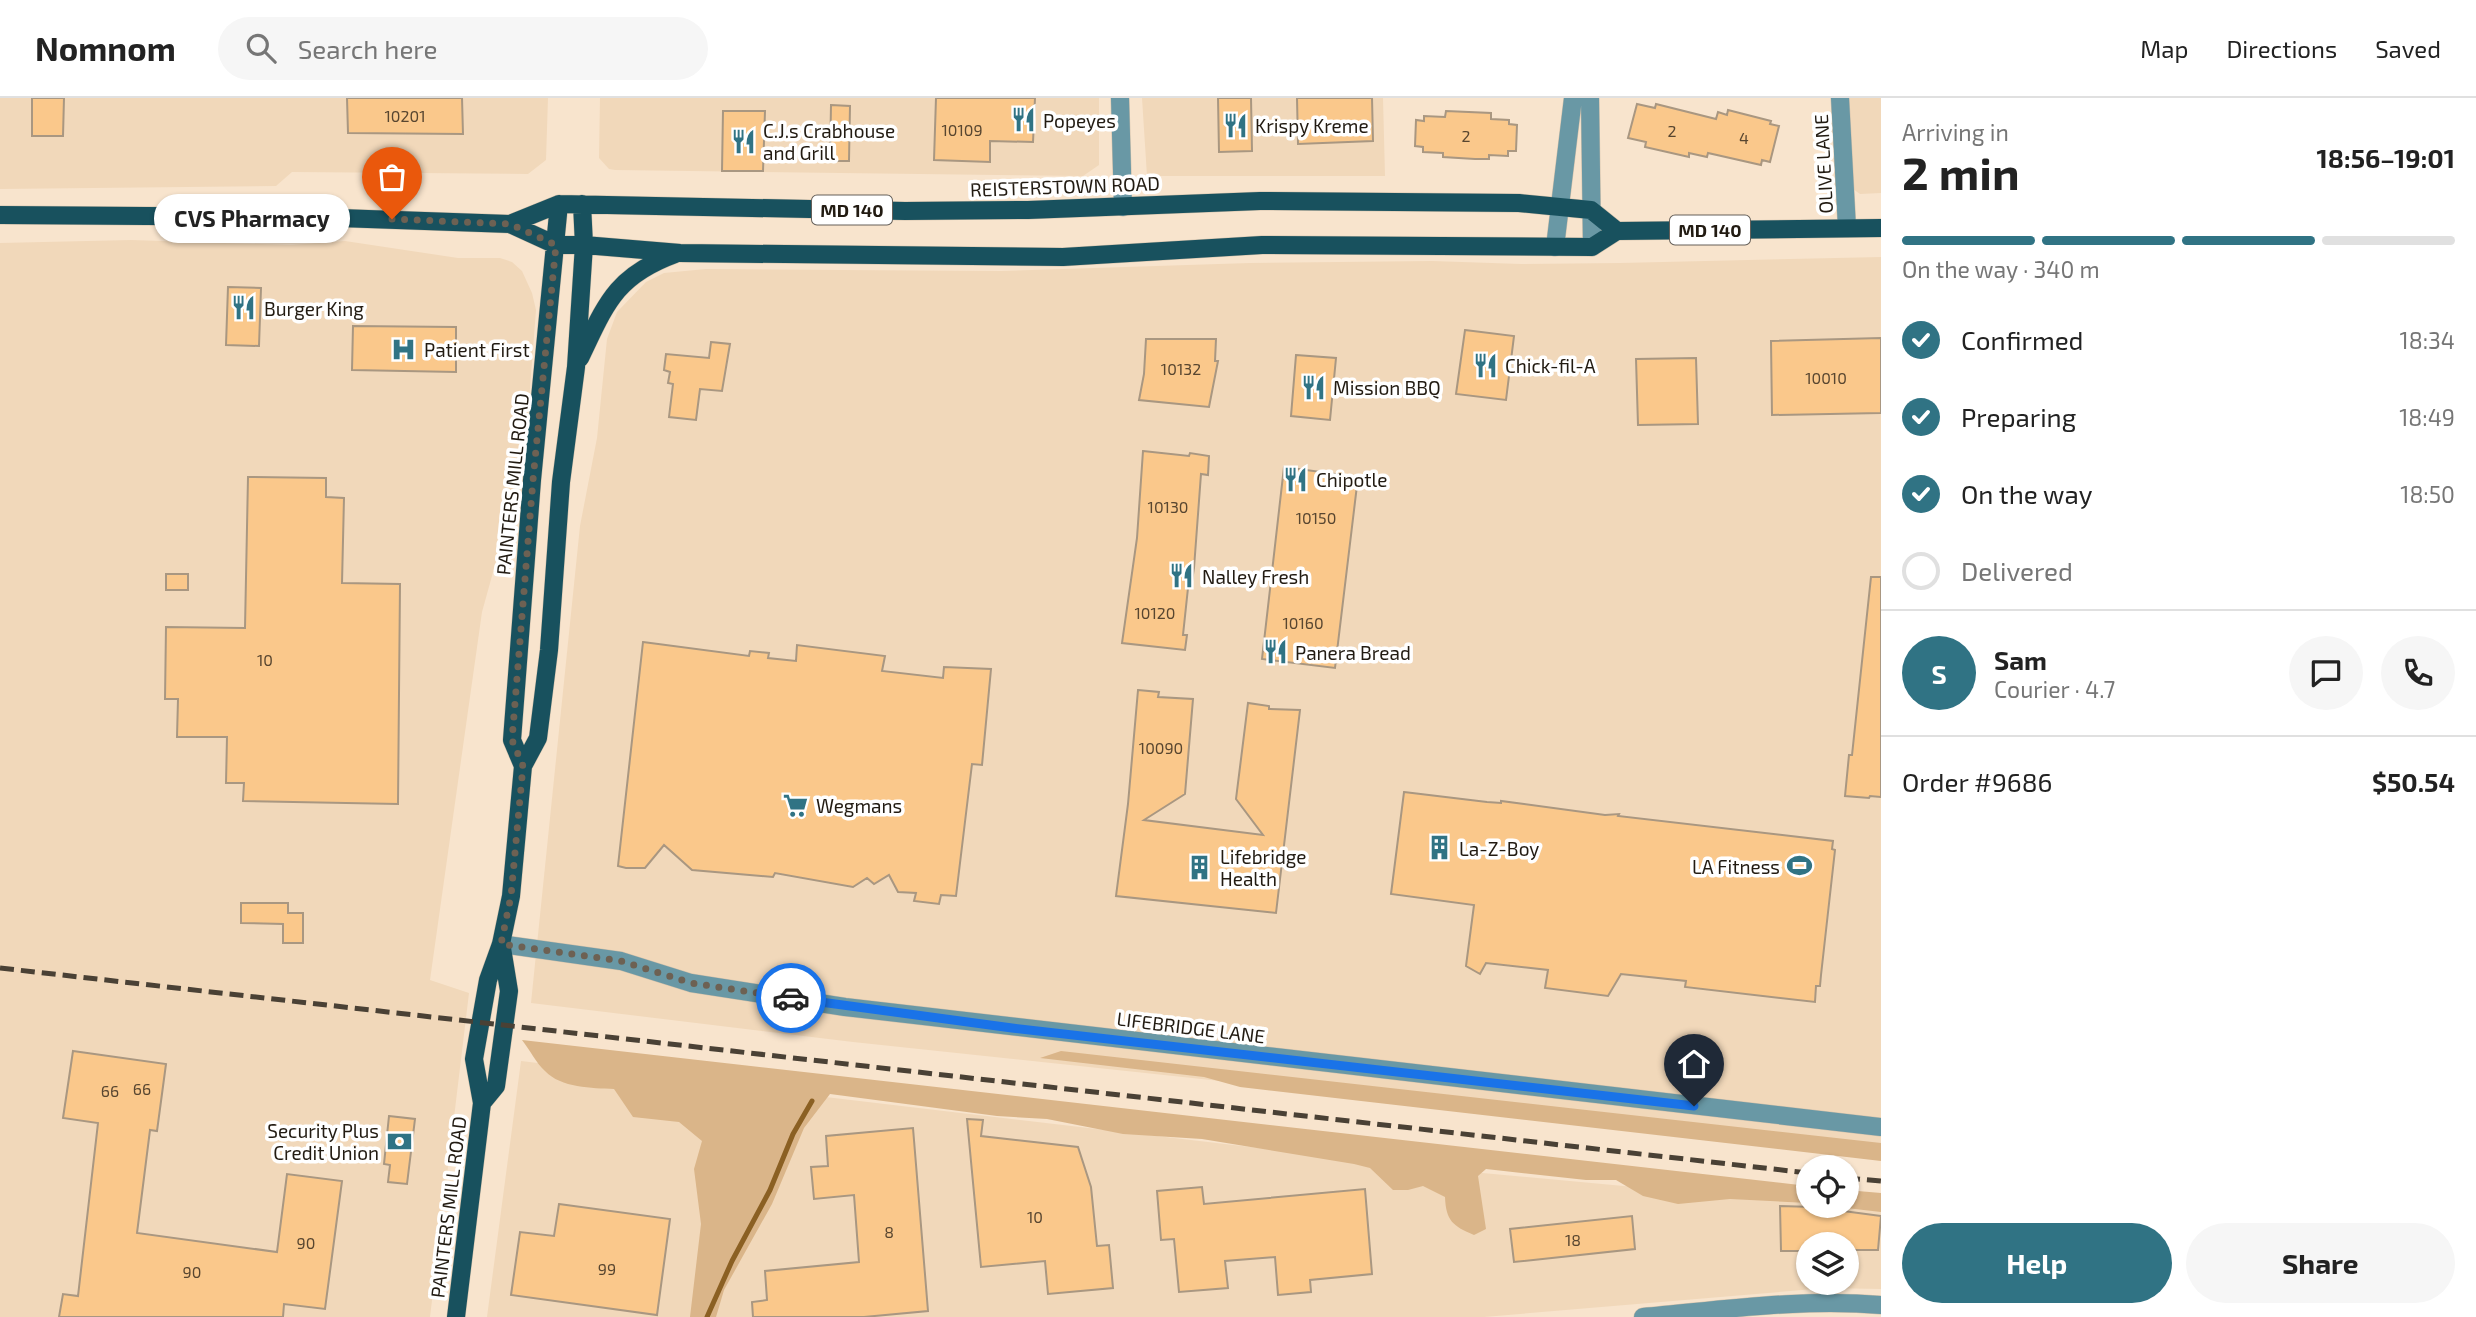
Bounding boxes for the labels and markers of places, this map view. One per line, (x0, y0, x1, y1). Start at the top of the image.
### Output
restaurant icon: Popeyes (1009, 106, 1037, 134)
place label: Popeyes (1043, 109, 1116, 132)
restaurant icon: Krispy Kreme (1221, 111, 1249, 139)
place label: Krispy Kreme (1255, 114, 1369, 137)
place label: C.J.s Crabhouse and Grill (763, 119, 895, 164)
restaurant icon: C.J.s Crabhouse and Grill (729, 127, 757, 155)
pin (362, 147, 422, 219)
callout: CVS Pharmacy (154, 194, 350, 244)
restaurant icon: Burger King (230, 294, 258, 322)
place label: Burger King (264, 297, 364, 320)
hospital icon: Patient First (390, 335, 418, 363)
place label: Patient First (424, 338, 530, 361)
restaurant icon: Chick-fil-A (1471, 351, 1499, 379)
place label: Chick-fil-A (1505, 354, 1596, 377)
restaurant icon: Mission BBQ (1299, 373, 1327, 401)
place label: Mission BBQ (1333, 376, 1441, 399)
restaurant icon: Chipotle (1282, 465, 1310, 493)
place label: Chipotle (1316, 468, 1387, 491)
restaurant icon: Nalley Fresh (1168, 562, 1196, 590)
place label: Nalley Fresh (1202, 565, 1309, 588)
restaurant icon: Panera Bread (1261, 638, 1289, 666)
place label: Panera Bread (1295, 641, 1411, 664)
supermarket icon: Wegmans (782, 791, 810, 819)
place label: Wegmans (816, 794, 902, 817)
building icon: La-Z-Boy (1425, 834, 1453, 862)
place label: La-Z-Boy (1459, 837, 1539, 860)
place label: Lifebridge Health (1220, 845, 1307, 890)
sports icon: LA Fitness (1786, 852, 1814, 880)
building icon: Lifebridge Health (1186, 853, 1214, 881)
place label: LA Fitness (1692, 855, 1780, 878)
pin (1664, 1034, 1724, 1106)
place label: Security Plus Credit Union (267, 1119, 379, 1164)
bank icon: Security Plus Credit Union (385, 1127, 413, 1155)

